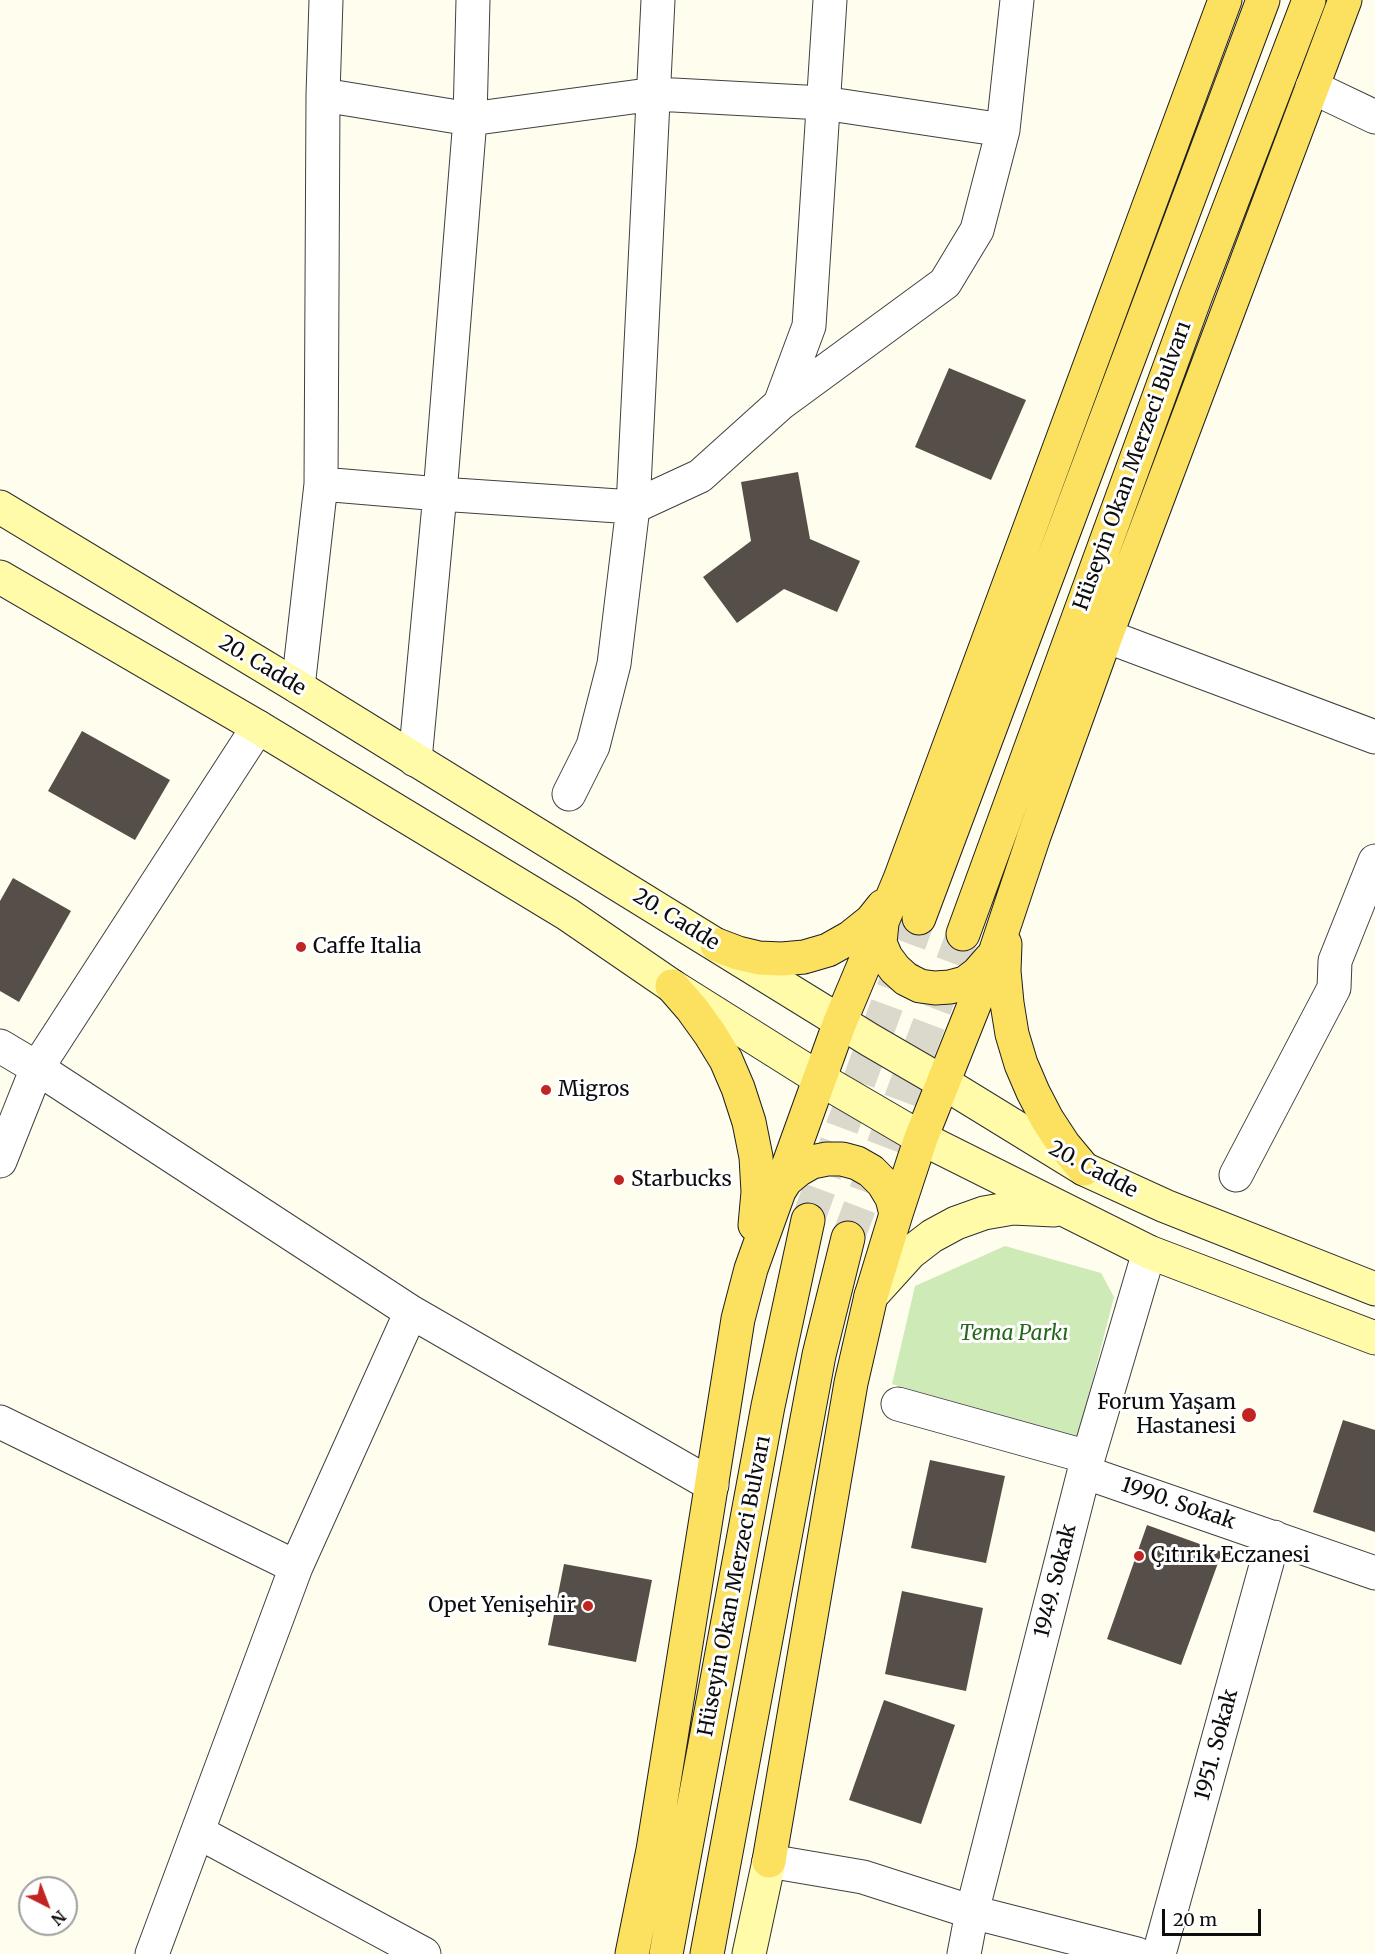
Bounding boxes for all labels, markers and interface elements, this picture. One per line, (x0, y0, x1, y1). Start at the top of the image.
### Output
street label: Hüseyin Okan Merzeci Bulvarı (1069, 318, 1197, 614)
street label: 20. Cadde (214, 630, 310, 702)
street label: 20. Cadde (628, 884, 724, 956)
place label: Caffe Italia (313, 934, 421, 960)
marker: Caffe Italia (294, 940, 308, 954)
place label: Migros (558, 1077, 630, 1103)
marker: Migros (539, 1083, 553, 1097)
street label: 20. Cadde (1044, 1136, 1142, 1204)
place label: Starbucks (631, 1167, 732, 1193)
marker: Starbucks (612, 1173, 626, 1187)
park label: Tema Parkı (960, 1321, 1068, 1347)
place label: Forum Yaşam Hastanesi (1097, 1390, 1236, 1440)
marker: Forum Yaşam Hastanesi (1240, 1406, 1258, 1424)
street label: Hüseyin Okan Merzeci Bulvarı (693, 1433, 777, 1739)
street label: 1990. Sokak (1117, 1473, 1239, 1535)
street label: 1949. Sokak (1030, 1522, 1082, 1640)
place label: Çıtırık Eczanesi (1151, 1543, 1310, 1569)
marker: Çıtırık Eczanesi (1132, 1549, 1146, 1563)
place label: Opet Yenişehir (428, 1593, 576, 1619)
marker: Opet Yenişehir (581, 1599, 595, 1613)
street label: 1951. Sokak (1190, 1687, 1244, 1803)
north arrow (18, 1876, 78, 1936)
scale bar (1165, 1897, 1264, 1935)
text: N (47, 1906, 70, 1930)
text: 20 m (1173, 1908, 1217, 1931)

